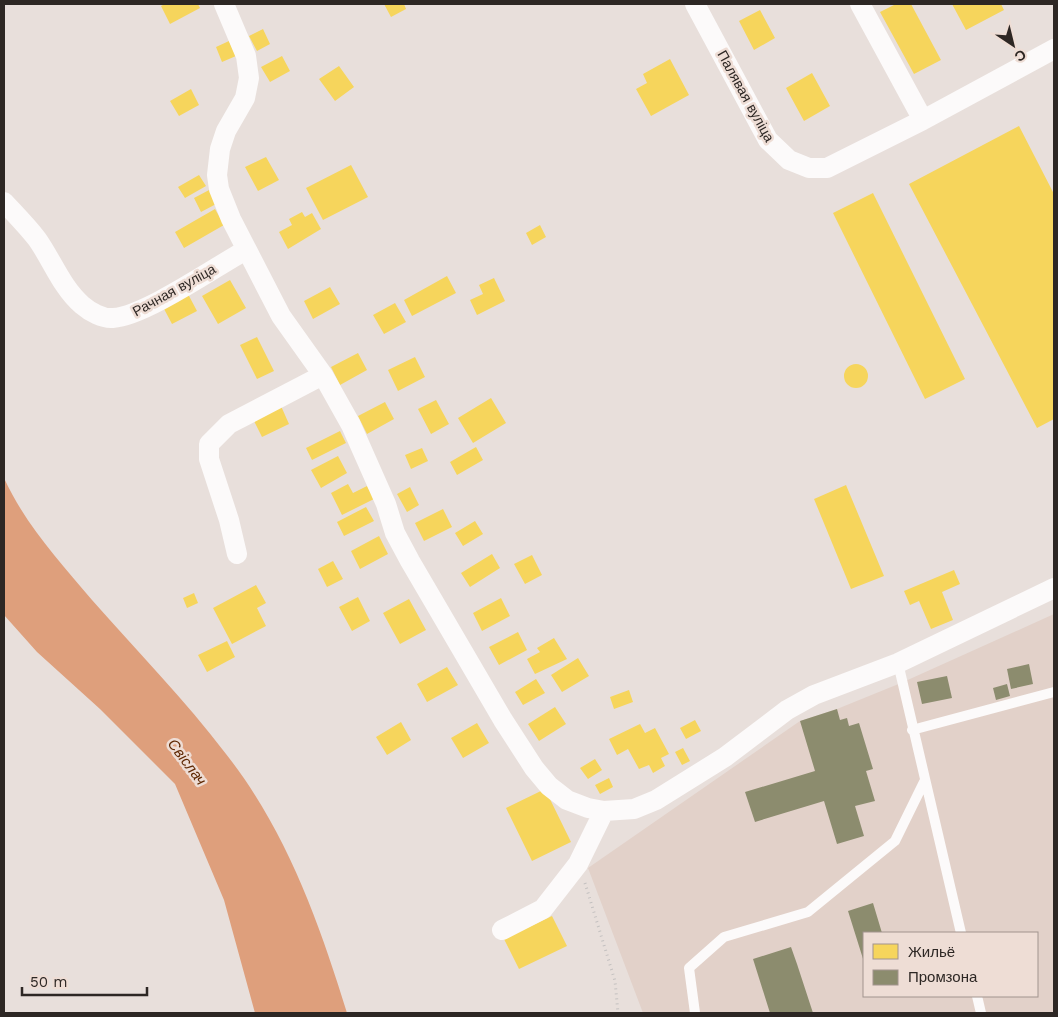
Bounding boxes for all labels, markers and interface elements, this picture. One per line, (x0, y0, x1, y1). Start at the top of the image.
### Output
north arrow (988, 20, 1038, 70)
text: С (1012, 46, 1029, 65)
street label: Палявая вуліца (714, 48, 778, 145)
street label: Рачная вуліца (130, 260, 218, 319)
water label: Свіслач (164, 735, 210, 789)
legend (863, 932, 1038, 997)
text: Жильё (908, 943, 955, 961)
scale bar (22, 964, 148, 996)
text: Промзона (908, 968, 978, 986)
text: 50 m (30, 973, 67, 991)

